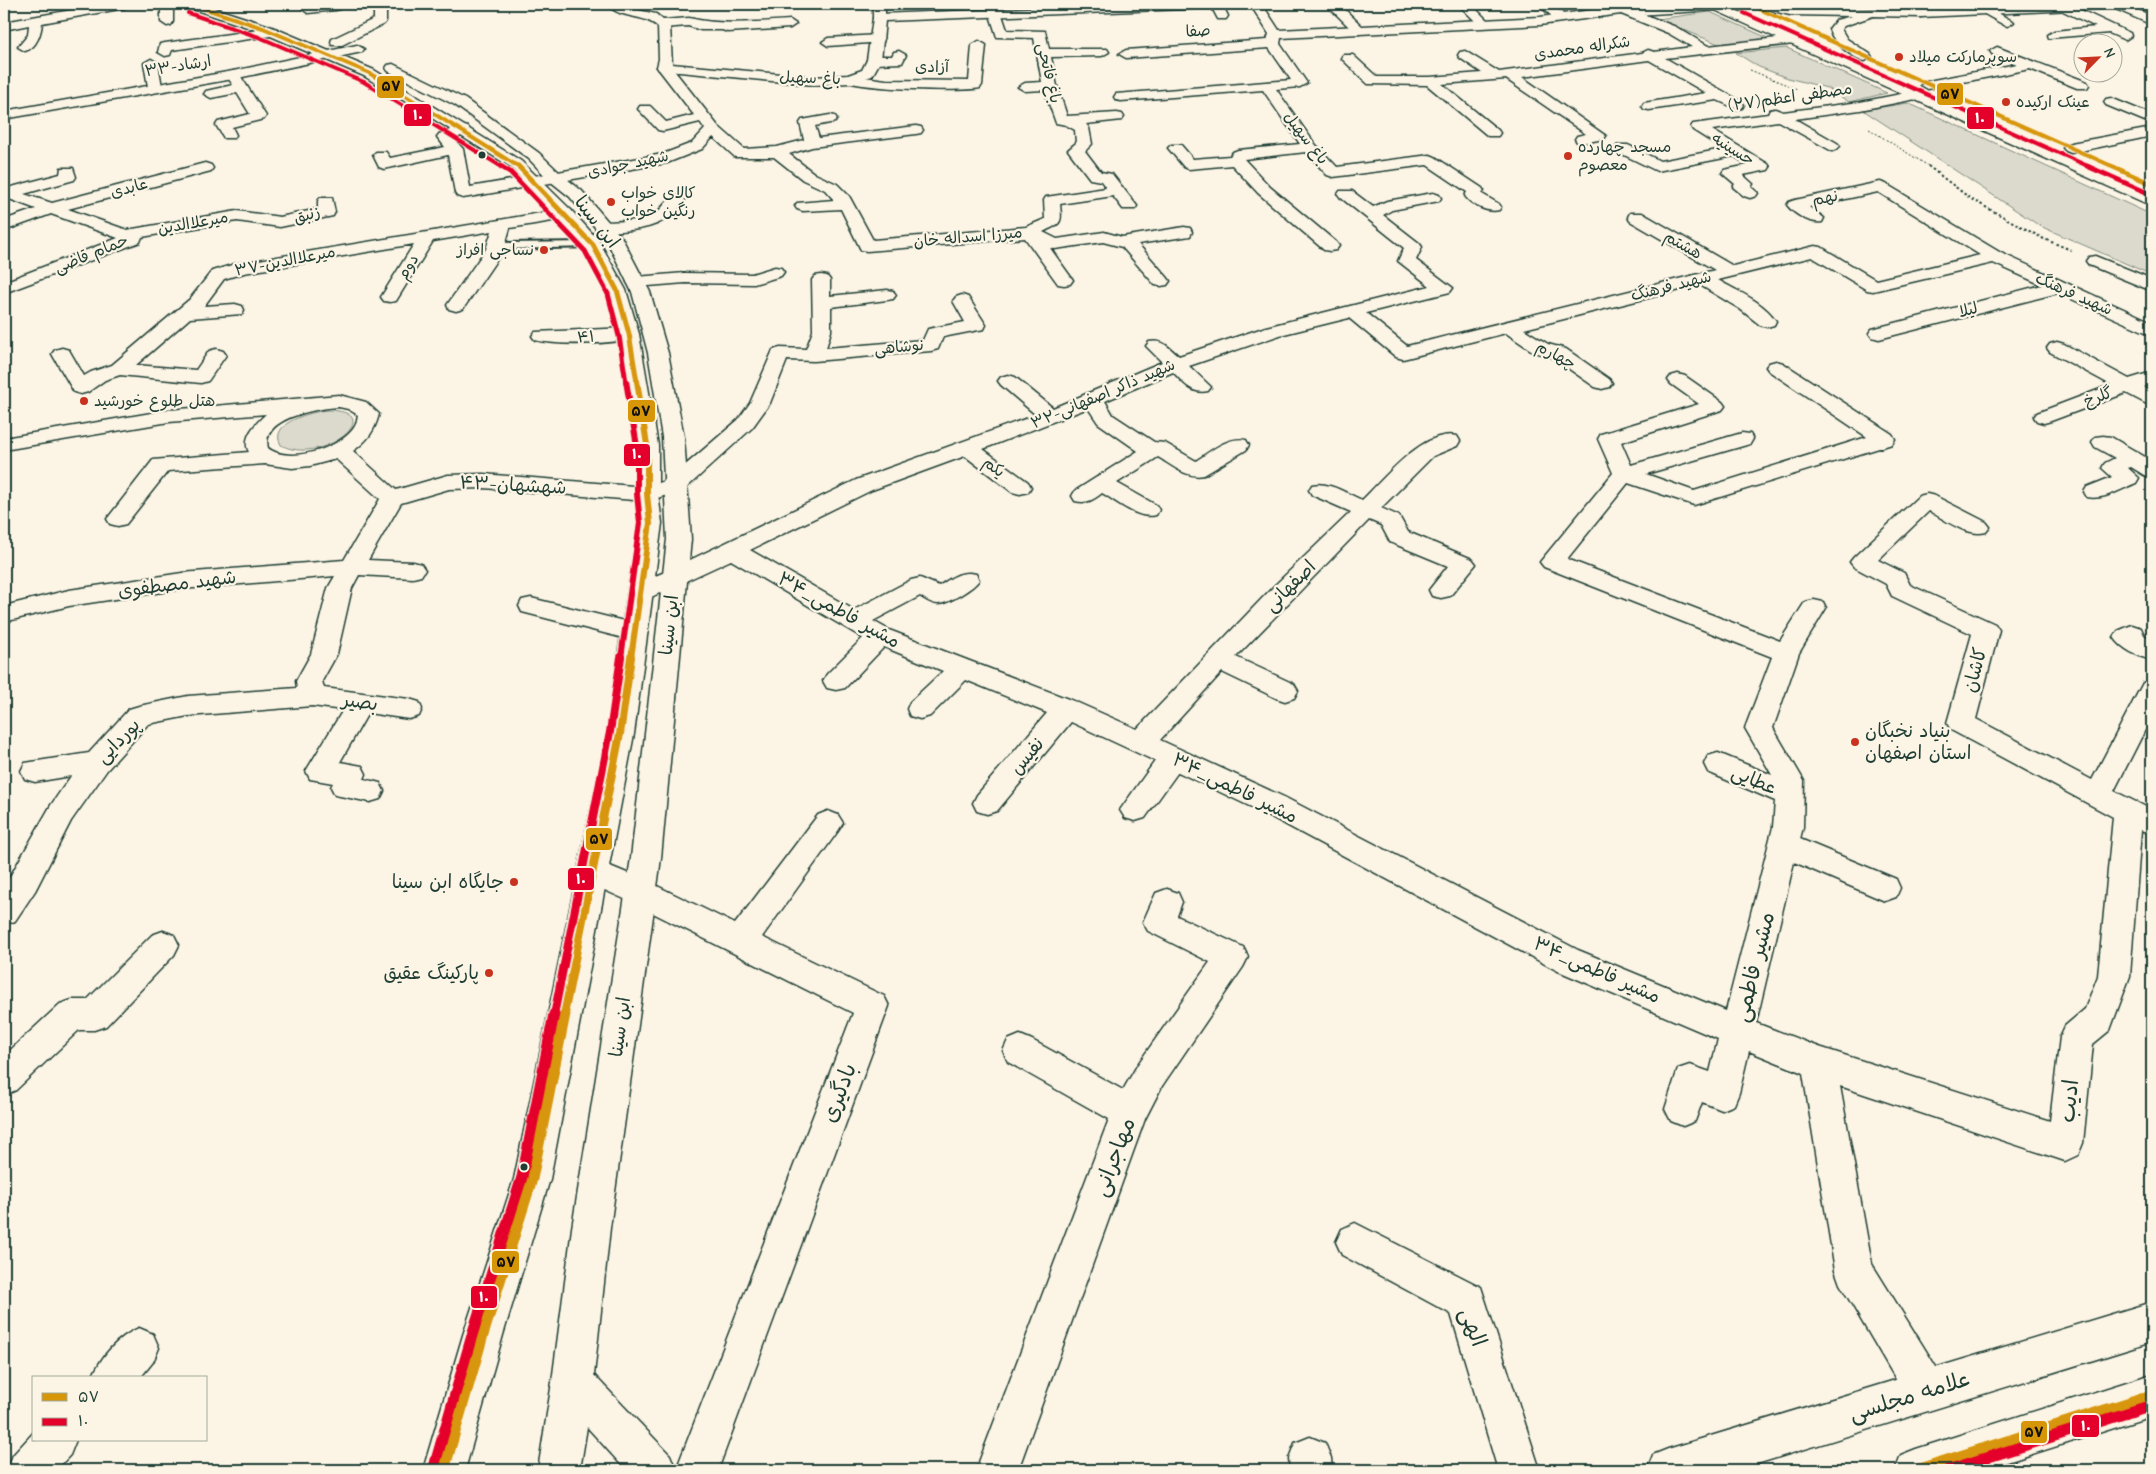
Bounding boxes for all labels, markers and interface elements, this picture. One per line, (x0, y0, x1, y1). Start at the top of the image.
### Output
street label: صفا (1185, 21, 1211, 41)
street label: شکراله محمدی (1533, 32, 1631, 64)
north arrow (2074, 32, 2124, 82)
street label: باغ فاتحی (1031, 41, 1065, 105)
text: N (2100, 45, 2119, 61)
place label: سوپرمارکت میلاد (1909, 48, 2017, 67)
marker: سوپرمارکت میلاد (1893, 51, 1905, 63)
street label: ۳۳-ارشاد (143, 52, 213, 80)
street label: آزادی (915, 58, 950, 76)
street label: باغ سهیل (779, 68, 841, 90)
line badge: ۵۷ (376, 75, 405, 99)
text: ۵۷ (381, 78, 401, 95)
street label: مصطفی اعظم(۲۷) (1727, 79, 1854, 118)
line badge: ۵۷ (1936, 82, 1964, 106)
text: ۵۷ (1940, 86, 1960, 103)
place label: عینک ارکیده (2016, 93, 2090, 111)
marker: عینک ارکیده (2000, 96, 2012, 108)
line badge: ۱۰ (403, 103, 432, 127)
line badge: ۱۰ (1966, 106, 1995, 130)
text: ۱۰ (413, 107, 423, 124)
street label: باغ سهیل (1278, 108, 1332, 169)
text: ۱۰ (1975, 110, 1985, 127)
street label: حسینیه (1708, 129, 1758, 169)
place label: مسجد چهارده معصوم (1578, 138, 1671, 177)
street label: شهید جوادی (586, 147, 670, 182)
unlabelled marker (477, 150, 487, 160)
marker: مسجد چهارده معصوم (1562, 150, 1574, 162)
street label: عابدی (108, 174, 150, 202)
place label: کالای خواب رنگین خواب (621, 184, 696, 221)
street label: نهم (1810, 186, 1840, 212)
street label: ابن سینا (570, 191, 624, 253)
marker: کالای خواب رنگین خواب (605, 196, 617, 208)
street label: زنبق (292, 203, 322, 227)
street label: میرعلاالدین (156, 208, 230, 238)
street label: میرزا اسداله خان (913, 223, 1023, 251)
street label: هشتم (1659, 227, 1705, 266)
street label: حمام قاضی (52, 231, 132, 280)
place label: نساجی افراز (455, 241, 534, 260)
street label: ۳۷-میرعلاالدین (233, 242, 337, 280)
marker: نساجی افراز (538, 244, 550, 256)
street label: دوم (394, 251, 425, 284)
street label: شهید فرهنگ (1629, 266, 1713, 305)
street label: شهید فرهنگ (2033, 268, 2116, 319)
street label: لیلا (1957, 299, 1979, 321)
street label: ۴۱ (577, 328, 595, 346)
street label: نوشاهی (874, 336, 924, 359)
street label: چهارم (1532, 337, 1579, 376)
street label: ۳۲-شهید ذاکر اصفهانی (1028, 356, 1178, 433)
street label: گلرخ (2081, 383, 2115, 411)
place label: هتل طلوع خورشید (94, 392, 215, 412)
marker: هتل طلوع خورشید (78, 395, 90, 407)
line badge: ۵۷ (627, 399, 656, 423)
text: ۵۷ (631, 403, 651, 420)
line badge: ۱۰ (623, 443, 651, 467)
text: ۱۰ (632, 446, 642, 463)
street label: یکم (978, 453, 1008, 483)
street label: ۴۳-شهشهان (459, 471, 567, 499)
street label: اصفهانی (1260, 556, 1321, 617)
street label: شهید مصطفوی (117, 566, 238, 603)
street label: ۳۴_مشیر فاطمی (774, 567, 904, 654)
street label: ابن سینا (655, 594, 683, 656)
street label: کاشان (1958, 645, 1992, 695)
street label: بصیر (339, 688, 379, 715)
street label: پوردایی (91, 714, 145, 769)
place label: بنیاد نخبگان استان اصفهان (1865, 720, 1971, 764)
street label: نفیس (1005, 733, 1049, 779)
marker: بنیاد نخبگان استان اصفهان (1849, 736, 1861, 748)
street label: ۳۴_مشیر فاطمی (1168, 748, 1301, 829)
street label: عطایی (1728, 761, 1780, 800)
line badge: ۵۷ (585, 827, 613, 851)
text: ۵۷ (589, 831, 609, 848)
line badge: ۱۰ (567, 867, 595, 891)
place label: جایگاه ابن سینا (392, 871, 504, 893)
text: ۱۰ (576, 871, 586, 888)
marker: جایگاه ابن سینا (508, 876, 520, 888)
street label: مشیر فاطمی (1728, 909, 1781, 1025)
street label: ۳۴_مشیر فاطمی (1530, 932, 1664, 1009)
place label: پارکینگ عقیق (384, 962, 479, 985)
marker: پارکینگ عقیق (483, 967, 495, 979)
street label: ابن سینا (605, 996, 635, 1058)
street label: بادگیری (816, 1060, 862, 1126)
street label: ادیب (2054, 1078, 2084, 1124)
street label: مهاجرانی (1087, 1114, 1142, 1200)
unlabelled marker (519, 1162, 529, 1172)
line badge: ۵۷ (491, 1250, 520, 1274)
text: ۵۷ (496, 1254, 516, 1271)
line badge: ۱۰ (470, 1285, 498, 1309)
text: ۱۰ (479, 1289, 489, 1306)
street label: الهی (1453, 1304, 1492, 1350)
street label: علامه مجلسی (1846, 1365, 1974, 1428)
legend (32, 1376, 208, 1442)
text: ۵۷ (78, 1388, 99, 1406)
text: ۱۰ (78, 1412, 88, 1430)
line badge: ۱۰ (2071, 1414, 2100, 1438)
text: ۱۰ (2081, 1418, 2091, 1435)
line badge: ۵۷ (2020, 1420, 2048, 1444)
text: ۵۷ (2024, 1424, 2044, 1441)

